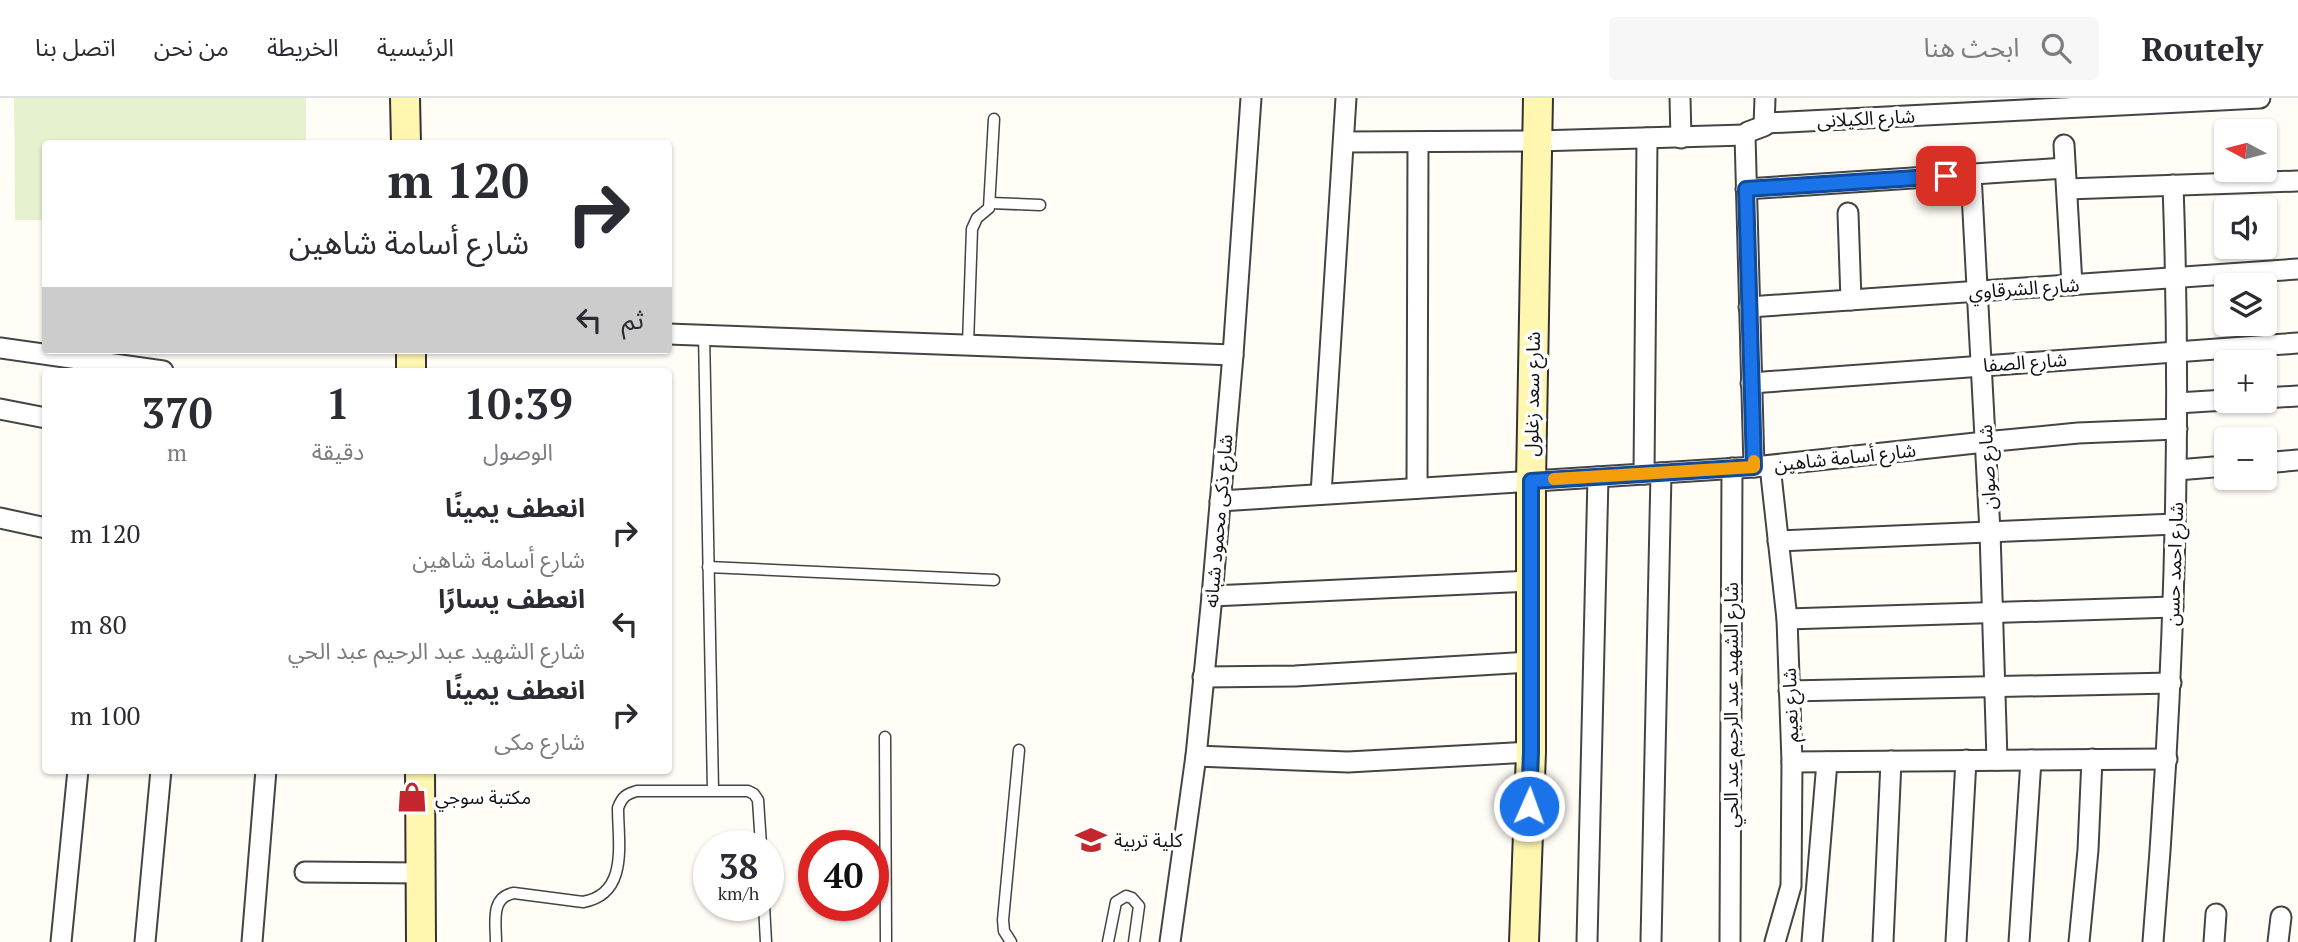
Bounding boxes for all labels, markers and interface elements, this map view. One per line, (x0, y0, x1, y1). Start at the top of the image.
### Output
search box (1609, 17, 2099, 80)
text: Routely (2141, 27, 2263, 70)
icon: search (2037, 29, 2075, 67)
text: ابحث هنا (1924, 30, 2019, 64)
text: اتصل بنا (35, 31, 116, 63)
text: من نحن (154, 31, 229, 63)
text: الخريطة (267, 31, 339, 63)
text: الرئيسية (377, 31, 454, 63)
street label: شارع الكيلانى (1816, 102, 1916, 135)
north arrow (2214, 119, 2277, 182)
map controls (2214, 119, 2277, 490)
pin (1916, 146, 1976, 206)
text: 120 m (387, 147, 529, 212)
icon: arrive (1927, 157, 1965, 195)
icon: right (553, 168, 644, 259)
button: sound (2214, 196, 2277, 259)
text: شارع أسامة شاهين (289, 221, 529, 263)
street label: شارع الشرقاوي (1968, 271, 2081, 307)
button: layers (2214, 273, 2277, 336)
icon: left (570, 301, 608, 339)
text: ثم (622, 302, 644, 336)
street label: شارع سعد زغلول (1518, 331, 1547, 457)
street label: شارع الصفا (1982, 346, 2068, 379)
button: + (2214, 350, 2277, 413)
text: 1 (326, 375, 350, 431)
text: 10:39 (463, 375, 573, 431)
text: 370 (141, 384, 212, 440)
street label: شارع صوان (1972, 424, 2003, 510)
button: − (2214, 427, 2277, 490)
street label: شارع ذكى محمود شبانه (1197, 433, 1240, 609)
text: دقيقة (312, 436, 364, 467)
text: الوصول (483, 436, 553, 467)
text: m (167, 437, 187, 468)
street label: شارع أسامة شاهين (1773, 437, 1917, 478)
text: انعطف يمينًا (445, 490, 585, 524)
street label: شارع احمد حسن (2159, 501, 2190, 627)
icon: right (606, 514, 644, 552)
text: 120 m (70, 516, 140, 550)
text: شارع أسامة شاهين (412, 544, 585, 575)
text: انعطف يسارًا (438, 581, 585, 615)
street label: شارع الشهيد عبد الرحيم عبد الحي (1718, 582, 1746, 828)
icon: left (606, 605, 644, 643)
text: 80 m (70, 607, 127, 641)
text: شارع الشهيد عبد الرحيم عبد الحي (288, 635, 585, 666)
street label: شارع نعيم (1776, 667, 1806, 743)
text: انعطف يمينًا (445, 672, 585, 706)
icon: right (606, 696, 644, 734)
text: 100 m (70, 698, 140, 732)
text: شارع مكى (494, 726, 585, 757)
position arrow (1492, 769, 1566, 843)
shop icon: مكتبة سوجي (395, 780, 429, 814)
place label: مكتبة سوجي (435, 784, 531, 812)
school or university icon: كلية تربية (1074, 823, 1108, 857)
place label: كلية تربية (1114, 827, 1184, 852)
speed limit sign: 40 (798, 830, 889, 921)
text: 38 (719, 843, 758, 889)
text: km/h (718, 881, 759, 905)

